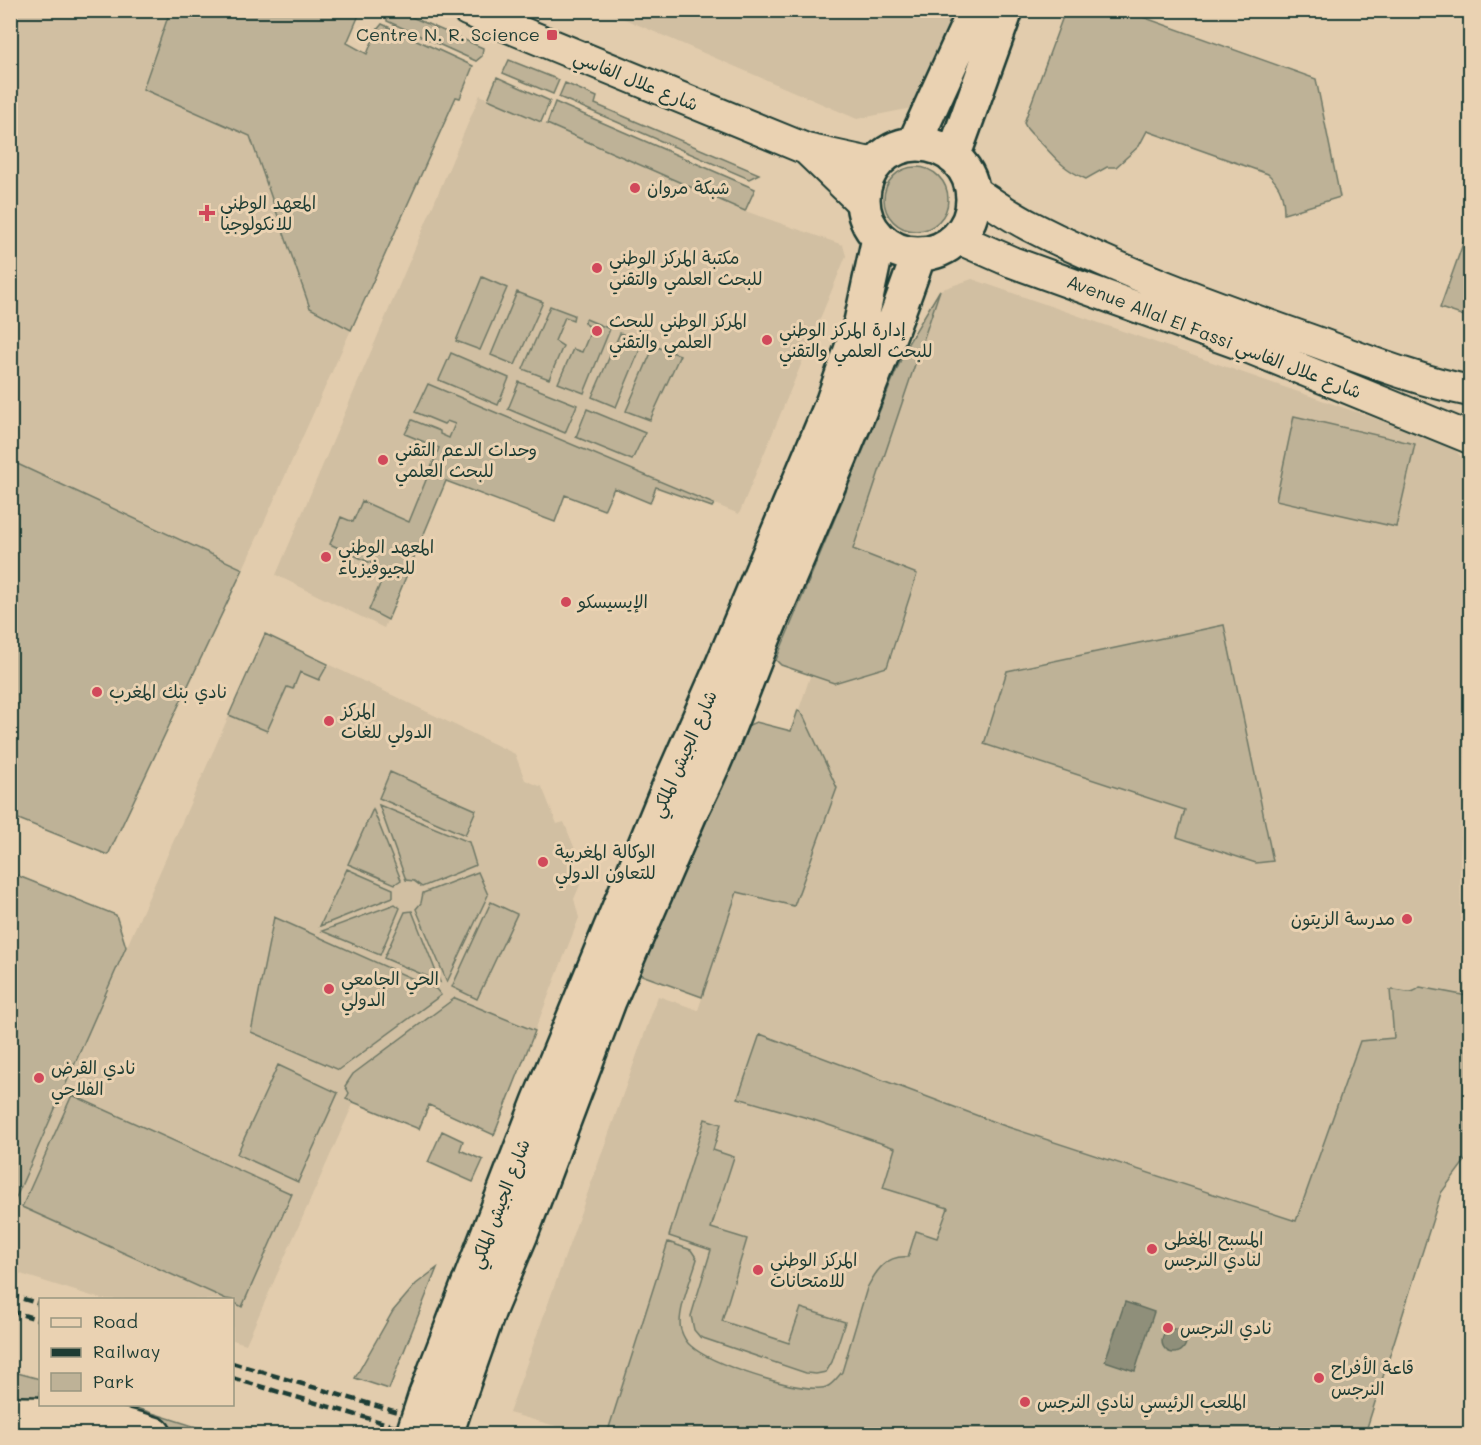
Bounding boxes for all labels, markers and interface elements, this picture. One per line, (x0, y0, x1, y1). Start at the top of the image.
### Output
place label: Centre N. R. Science (356, 22, 540, 46)
marker: Centre N. R. Science (545, 28, 559, 42)
street label: شارع علال الفاسي (569, 44, 702, 121)
place label: شبكة مروان (647, 175, 730, 199)
marker: شبكة مروان (628, 181, 642, 195)
place label: المعهد الوطني للانكولوجيا (220, 190, 316, 235)
marker: المعهد الوطني للانكولوجيا (198, 204, 216, 222)
place label: مكتبة المركز الوطني للبحث العلمي والتقني (609, 245, 763, 295)
marker: مكتبة المركز الوطني للبحث العلمي والتقني (590, 261, 604, 275)
street label: Avenue Allal El Fassi شارع علال الفاسي (1062, 269, 1365, 408)
place label: المركز الوطني للبحث العلمي والتقني (609, 308, 747, 358)
place label: إدارة المركز الوطني للبحث العلمي والتقني (779, 317, 933, 367)
marker: المركز الوطني للبحث العلمي والتقني (590, 324, 604, 338)
marker: إدارة المركز الوطني للبحث العلمي والتقني (760, 333, 774, 347)
place label: وحدات الدعم التقني للبحث العلمي (395, 437, 537, 487)
marker: وحدات الدعم التقني للبحث العلمي (376, 453, 390, 467)
place label: المعهد الوطني للجيوفيزياء (338, 534, 434, 580)
marker: المعهد الوطني للجيوفيزياء (319, 550, 333, 564)
place label: اﻹيسيسكو (576, 589, 648, 613)
marker: اﻹيسيسكو (559, 595, 573, 609)
place label: نادي بنك المغرب (109, 679, 227, 705)
marker: نادي بنك المغرب (90, 685, 104, 699)
street label: شارع الجيش الملكي (644, 686, 726, 823)
place label: المركز الدولي للغات (339, 698, 432, 748)
marker: المركز الدولي للغات (322, 714, 336, 728)
place label: الوكالة المغربية للتعاون الدولي (555, 839, 656, 889)
marker: الوكالة المغربية للتعاون الدولي (536, 855, 550, 869)
place label: مدرسة الزيتون (1291, 906, 1395, 931)
marker: مدرسة الزيتون (1400, 912, 1414, 926)
place label: الحي الجامعي الدولي (341, 966, 439, 1016)
marker: الحي الجامعي الدولي (322, 982, 336, 996)
place label: نادي القرض الفلاحي (51, 1055, 135, 1105)
marker: نادي القرض الفلاحي (32, 1071, 46, 1085)
street label: شارع الجيش الملكي (463, 1135, 539, 1274)
place label: المسبح المغطى لنادي النرجس (1164, 1226, 1264, 1273)
marker: المسبح المغطى لنادي النرجس (1145, 1242, 1159, 1256)
place label: المركز الوطني للامتحانات (770, 1247, 857, 1292)
marker: المركز الوطني للامتحانات (751, 1263, 765, 1277)
legend (39, 1298, 234, 1406)
text: Road (93, 1309, 138, 1333)
place label: نادي النرجس (1180, 1315, 1272, 1341)
marker: نادي النرجس (1161, 1321, 1175, 1335)
text: Railway (93, 1339, 160, 1363)
place label: قاعة الأفراح النرجس (1331, 1355, 1414, 1400)
text: Park (93, 1369, 134, 1393)
marker: قاعة الأفراح النرجس (1312, 1371, 1326, 1385)
place label: الملعب الرئيسي لنادي النرجس (1037, 1389, 1246, 1418)
marker: الملعب الرئيسي لنادي النرجس (1018, 1395, 1032, 1409)

